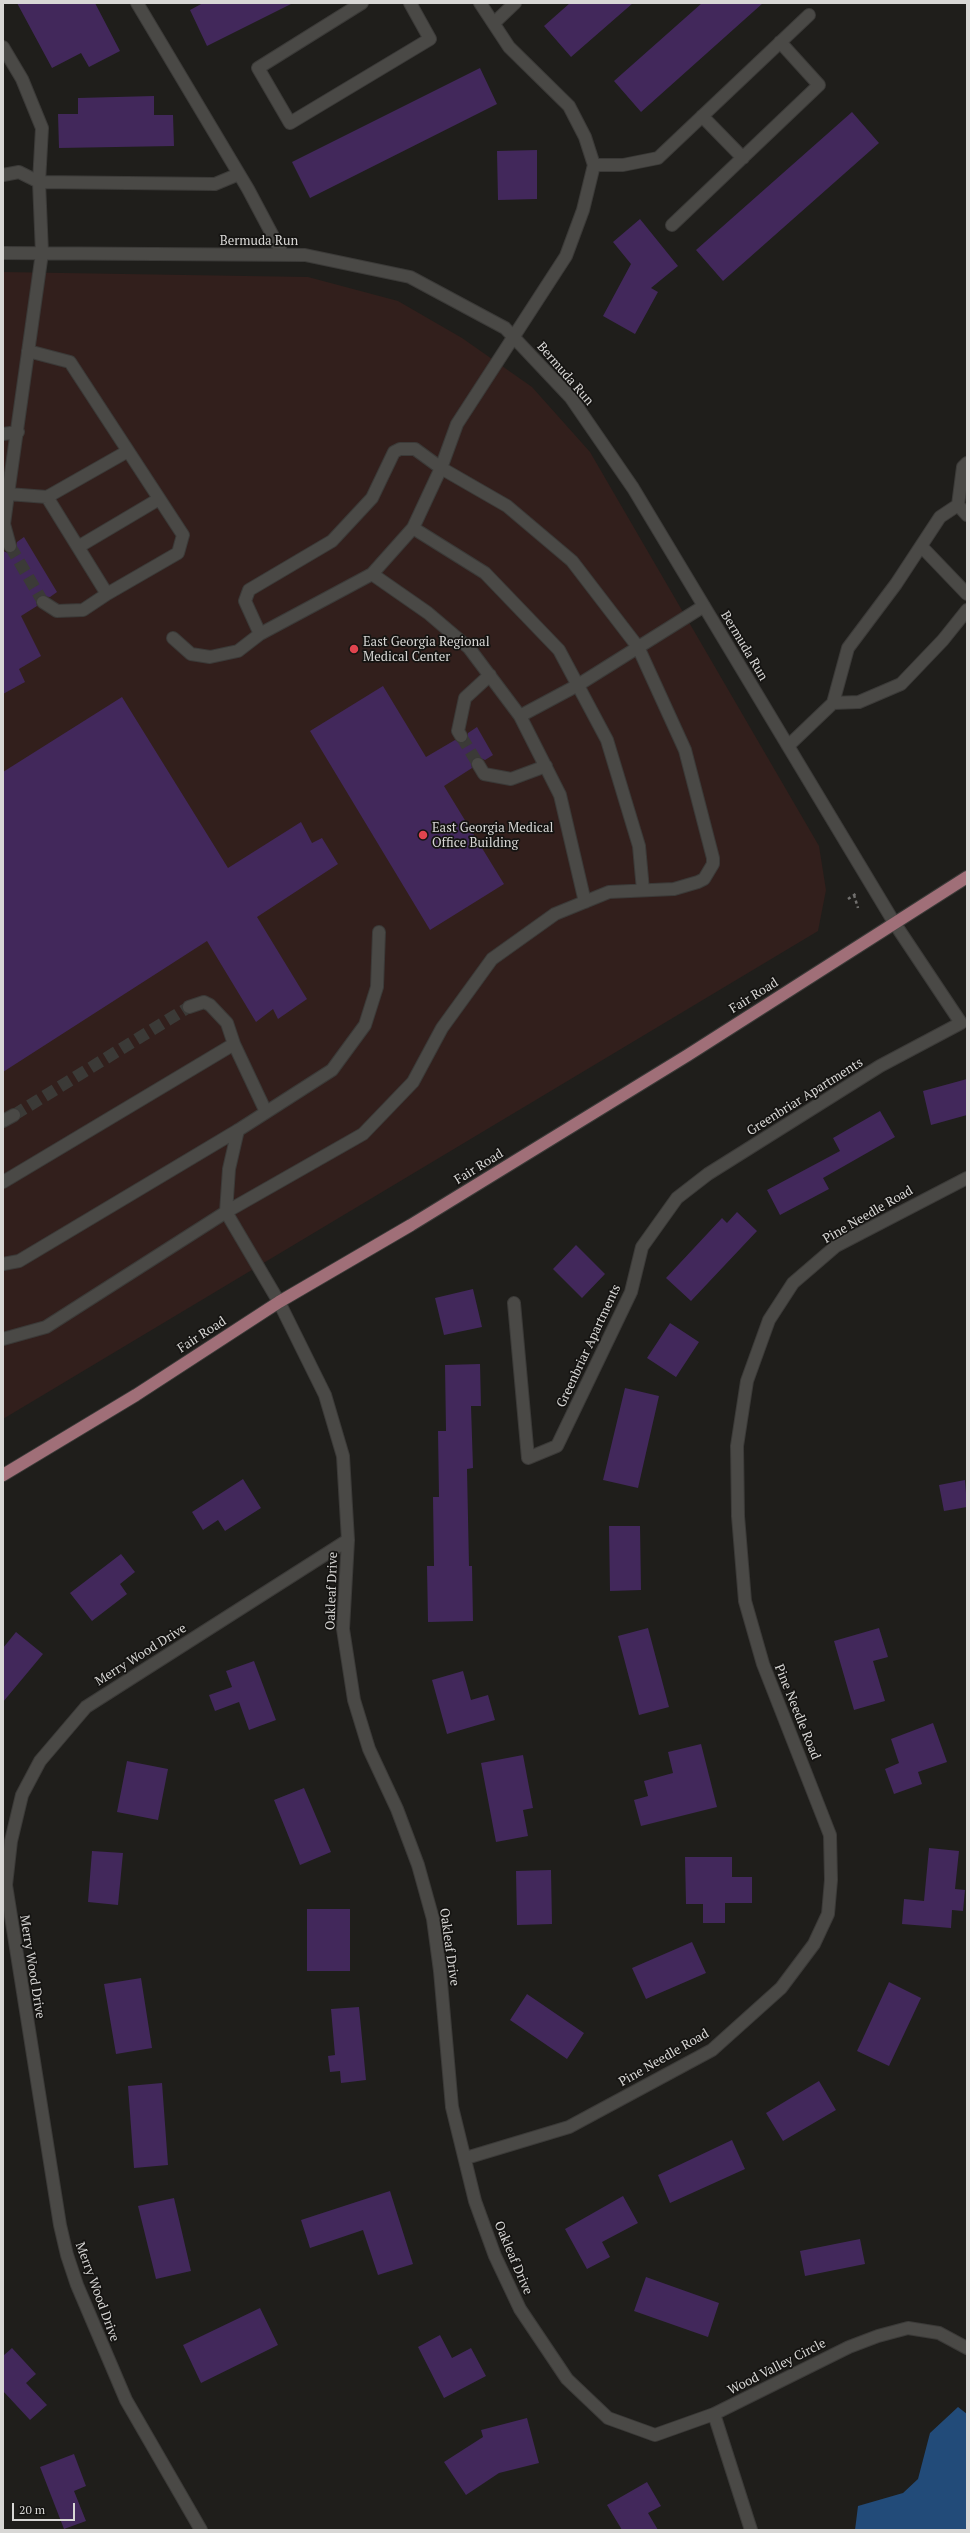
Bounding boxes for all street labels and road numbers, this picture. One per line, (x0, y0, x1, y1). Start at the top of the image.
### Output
street label: Bermuda Run (220, 233, 298, 249)
street label: Bermuda Run (533, 339, 597, 409)
street label: Bermuda Run (717, 608, 771, 684)
street label: Fair Road (727, 975, 781, 1017)
street label: Greenbriar Apartments (744, 1055, 866, 1139)
street label: Fair Road (452, 1146, 506, 1188)
street label: Pine Needle Road (820, 1183, 916, 1247)
street label: Greenbriar Apartments (554, 1282, 624, 1410)
street label: Fair Road (175, 1314, 229, 1356)
street label: Oakleaf Drive (323, 1551, 341, 1631)
street label: Merry Wood Drive (92, 1621, 190, 1689)
street label: Pine Needle Road (771, 1662, 823, 1762)
street label: Oakleaf Drive (436, 1907, 462, 1987)
street label: Merry Wood Drive (16, 1914, 48, 2020)
street label: Pine Needle Road (616, 2026, 712, 2090)
street label: Oakleaf Drive (490, 2219, 536, 2297)
street label: Merry Wood Drive (72, 2240, 122, 2344)
street label: Wood Valley Circle (725, 2336, 829, 2398)

